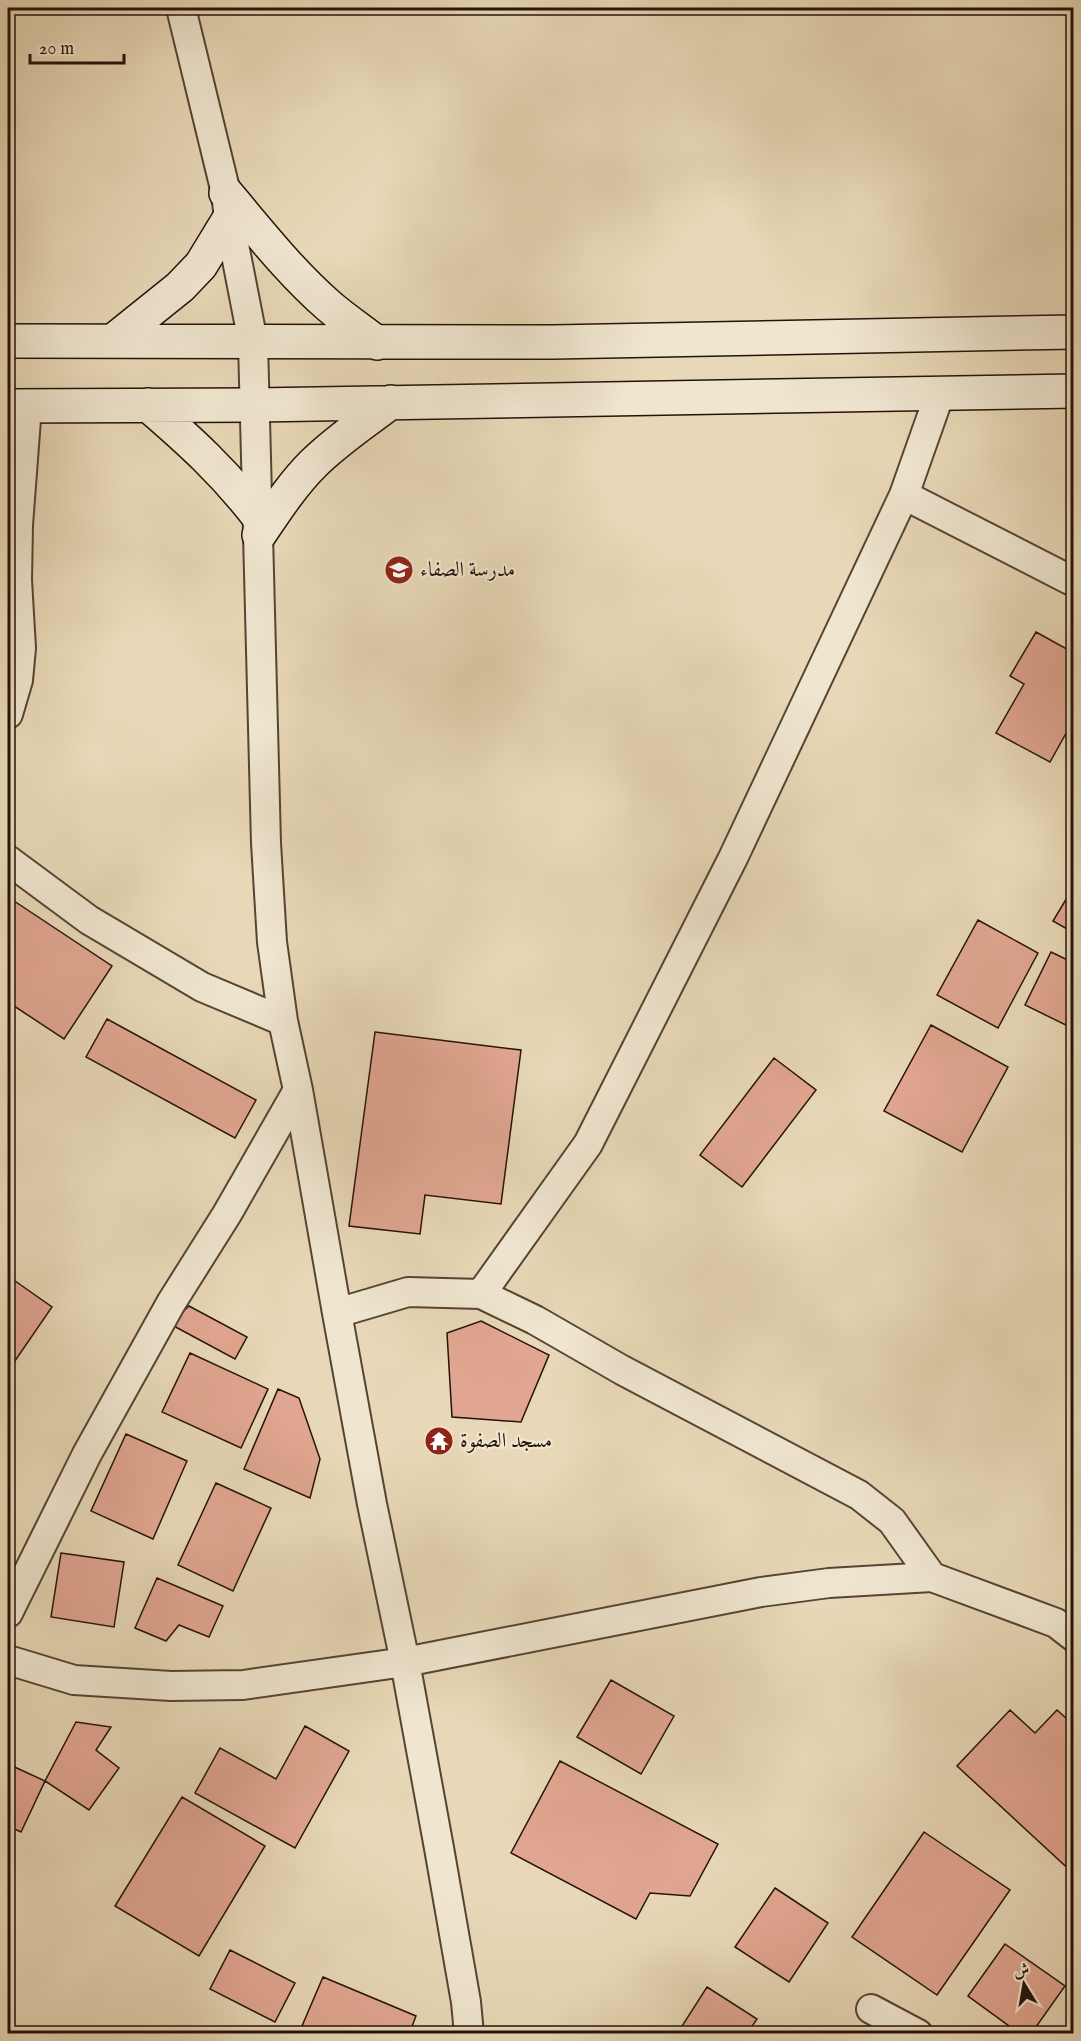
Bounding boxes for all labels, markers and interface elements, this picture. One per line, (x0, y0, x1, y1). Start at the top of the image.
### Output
scale bar (30, 27, 124, 65)
text: 20 m (39, 38, 74, 61)
school or university icon: مدرسة الصفاء (383, 554, 415, 586)
place label: مدرسة الصفاء (420, 557, 515, 584)
temple icon: مسجد الصفوة (423, 1425, 455, 1457)
place label: مسجد الصفوة (460, 1428, 552, 1455)
north arrow (994, 1954, 1054, 2014)
text: ش (1012, 1960, 1031, 1983)

